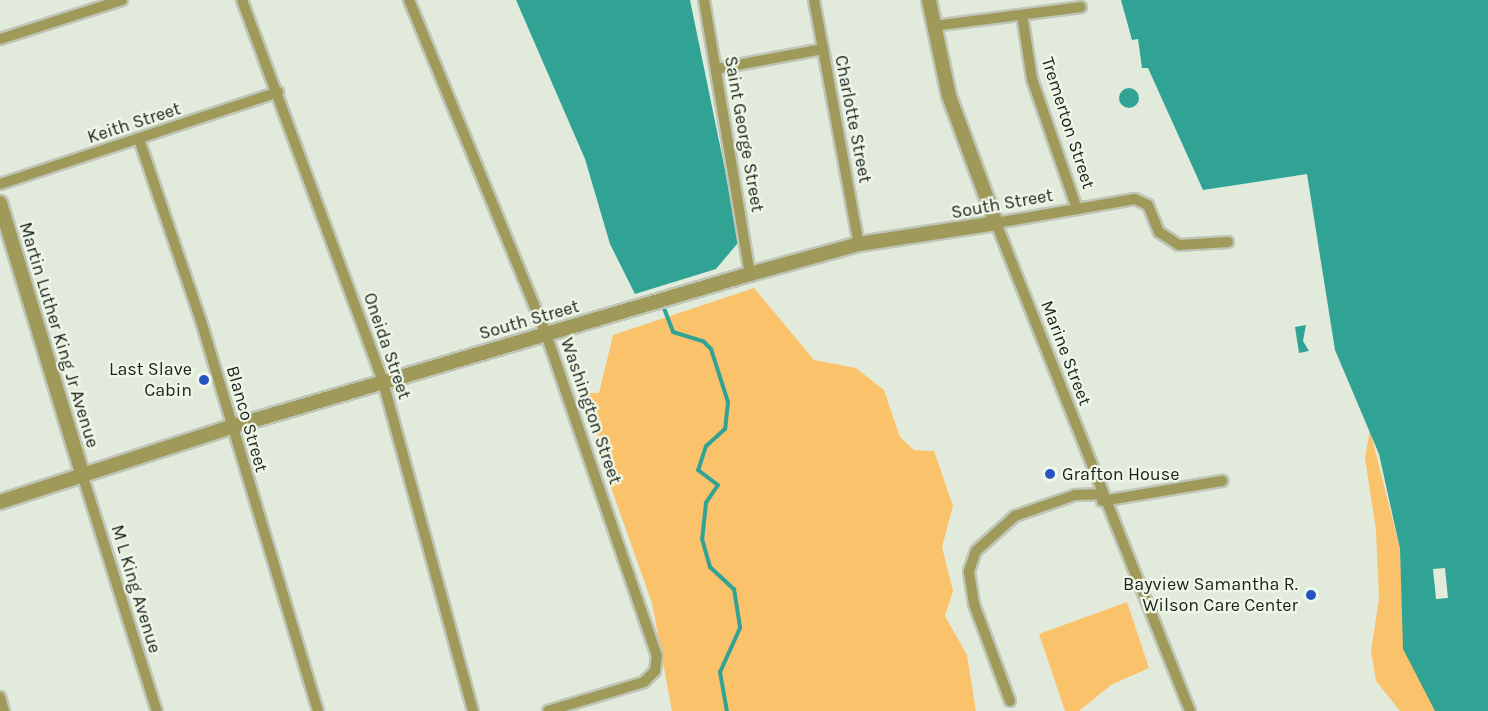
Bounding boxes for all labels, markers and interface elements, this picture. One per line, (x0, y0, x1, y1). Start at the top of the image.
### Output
street label: Charlotte Street (830, 53, 876, 185)
street label: Saint George Street (720, 54, 768, 214)
street label: Tremerton Street (1037, 54, 1099, 192)
street label: Keith Street (85, 98, 183, 148)
street label: South Street (949, 184, 1055, 224)
street label: Martin Luther King Jr Avenue (14, 220, 104, 450)
street label: Oneida Street (359, 290, 415, 402)
street label: South Street (477, 295, 581, 345)
street label: Marine Street (1036, 297, 1096, 409)
street label: Washington Street (556, 335, 626, 487)
place label: Last Slave Cabin (109, 359, 192, 401)
street label: Blanco Street (221, 363, 273, 475)
marker: Last Slave Cabin (197, 373, 211, 387)
place label: Grafton House (1062, 463, 1179, 485)
marker: Grafton House (1043, 467, 1057, 481)
street label: M L King Avenue (106, 522, 166, 656)
place label: Bayview Samantha R. Wilson Care Center (1123, 574, 1298, 616)
marker: Bayview Samantha R. Wilson Care Center (1302, 586, 1320, 604)

